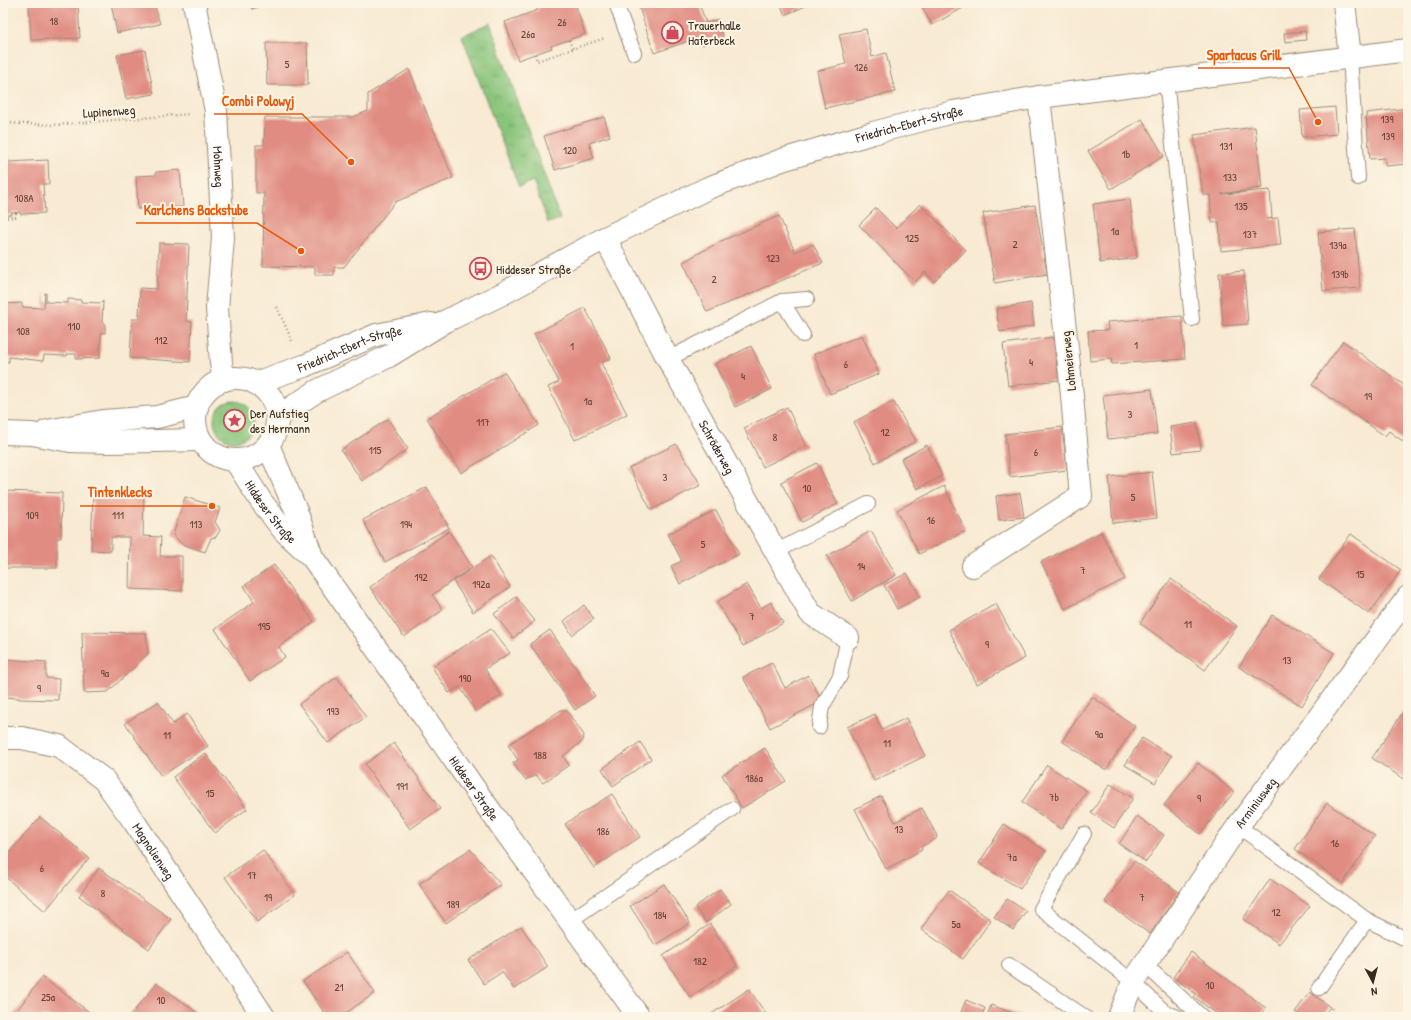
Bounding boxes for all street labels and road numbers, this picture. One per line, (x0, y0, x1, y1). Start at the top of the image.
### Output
street label: Lupinenweg (82, 100, 136, 122)
street label: Friedrich-Ebert-Straße (852, 101, 964, 147)
street label: Mohnweg (209, 146, 229, 188)
street label: Friedrich-Ebert-Straße (294, 321, 403, 377)
street label: Lohmeierweg (1056, 330, 1080, 392)
street label: Schröderweg (695, 417, 739, 477)
street label: Hiddeser Straße (241, 477, 301, 547)
street label: Hiddeser Straße (445, 752, 503, 824)
street label: Arminiusweg (1231, 773, 1280, 832)
street label: Magnolienweg (128, 819, 179, 883)

